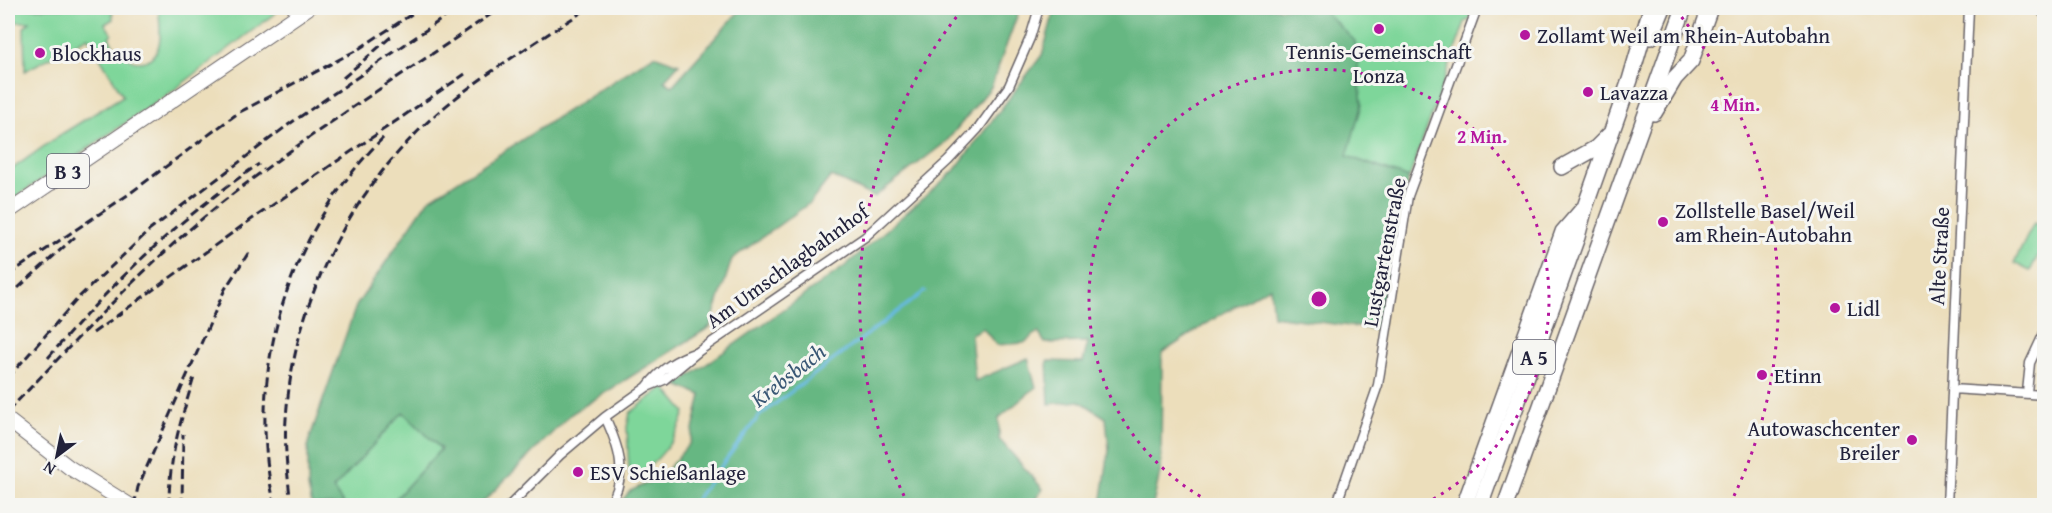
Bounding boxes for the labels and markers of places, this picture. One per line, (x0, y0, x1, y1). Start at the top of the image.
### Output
place label: Zollamt Weil am Rhein-Autobahn (1537, 20, 1830, 51)
marker: Tennis-Gemeinschaft Lonza (1372, 22, 1386, 36)
marker: Zollamt Weil am Rhein-Autobahn (1518, 28, 1532, 42)
place label: Tennis-Gemeinschaft Lonza (1286, 36, 1473, 91)
place label: Blockhaus (52, 38, 142, 69)
marker: Blockhaus (33, 46, 47, 60)
place label: Lavazza (1600, 77, 1668, 108)
marker: Lavazza (1581, 85, 1595, 99)
place label: Zollstelle Basel/Weil am Rhein-Autobahn (1675, 195, 1855, 250)
marker: Zollstelle Basel/Weil am Rhein-Autobahn (1656, 215, 1670, 229)
centre of rings (1309, 289, 1329, 309)
place label: Lidl (1847, 293, 1880, 324)
marker: Lidl (1828, 301, 1842, 315)
place label: Etinn (1774, 360, 1822, 391)
marker: Etinn (1755, 368, 1769, 382)
place label: Autowaschcenter Breiler (1748, 413, 1900, 468)
marker: Autowaschcenter Breiler (1905, 433, 1919, 447)
place label: ESV Schießanlage (590, 457, 746, 488)
marker: ESV Schießanlage (571, 465, 585, 479)

